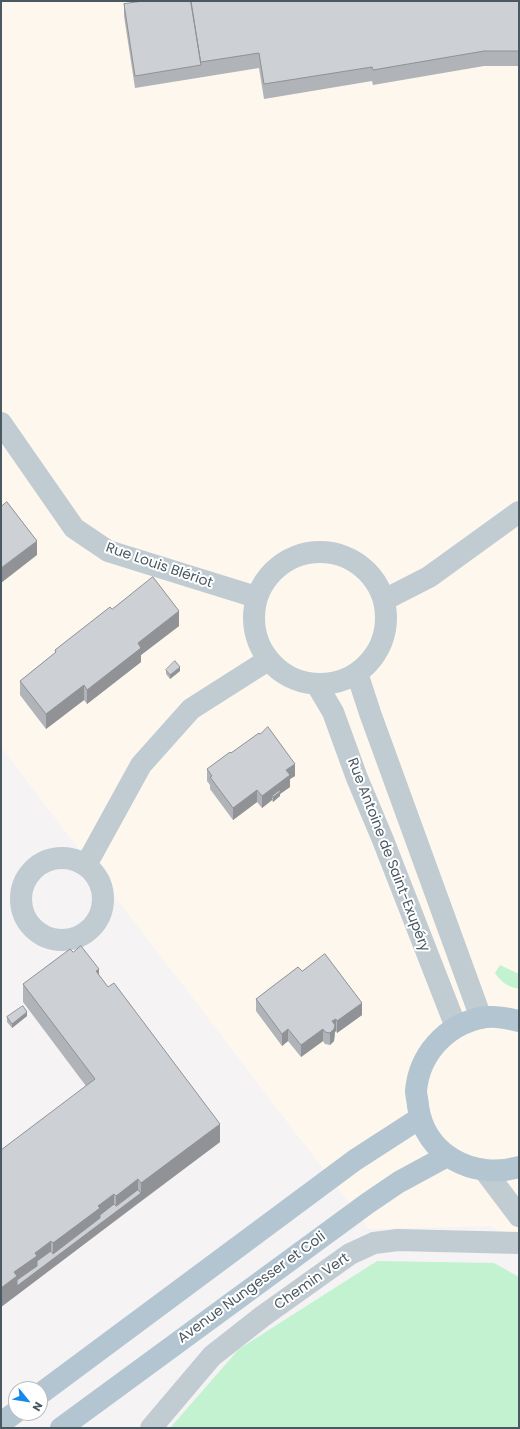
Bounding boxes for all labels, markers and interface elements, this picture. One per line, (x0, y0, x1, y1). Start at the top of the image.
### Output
street label: Rue Louis Blériot (103, 540, 215, 592)
street label: Rue Antoine de Saint-Exupéry (343, 756, 433, 954)
street label: Avenue Nungesser et Coli (175, 1229, 329, 1347)
street label: Chemin Vert (271, 1250, 353, 1314)
north arrow (8, 1381, 48, 1421)
text: N (29, 1399, 47, 1414)

